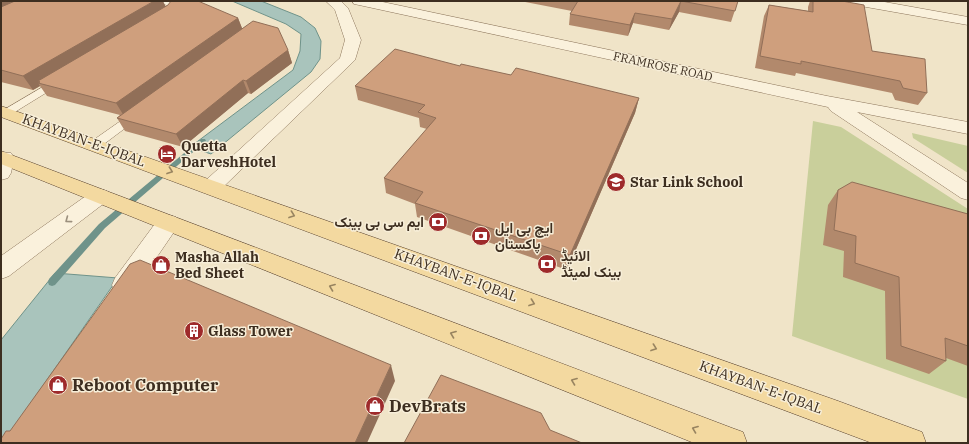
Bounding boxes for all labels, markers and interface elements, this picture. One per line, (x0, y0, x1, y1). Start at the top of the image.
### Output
street label: FRAMROSE ROAD (612, 48, 714, 84)
street label: KHAYBAN-E-IQBAL (20, 109, 148, 171)
place label: Quetta DarveshHotel (181, 137, 276, 171)
hotel icon: Quetta DarveshHotel (156, 143, 178, 165)
one-way arrow (166, 166, 173, 174)
school or university icon: Star Link School (605, 171, 627, 193)
place label: Star Link School (630, 173, 744, 191)
one-way arrow (288, 211, 295, 219)
bank icon: ایم سی بی بینک (427, 211, 449, 233)
place label: ایم سی بی بینک (335, 213, 424, 231)
one-way arrow (66, 215, 73, 222)
place label: ایچ بی ایل پاکستان (495, 219, 553, 254)
bank icon: ایچ بی ایل پاکستان (470, 225, 492, 247)
street label: KHAYBAN-E-IQBAL (392, 244, 520, 306)
place label: الائیڈ بینک لمیٹڈ (561, 247, 621, 281)
place label: Masha Allah Bed Sheet (175, 248, 259, 282)
bank icon: الائیڈ بینک لمیٹڈ (536, 253, 558, 275)
shop icon: Masha Allah Bed Sheet (150, 254, 172, 276)
one-way arrow (328, 283, 335, 291)
one-way arrow (529, 299, 536, 307)
building icon: Glass Tower (183, 320, 205, 342)
place label: Glass Tower (208, 322, 293, 340)
one-way arrow (450, 331, 457, 339)
one-way arrow (651, 343, 658, 351)
street label: KHAYBAN-E-IQBAL (697, 356, 825, 418)
shop icon: Reboot Computer (47, 374, 69, 396)
place label: Reboot Computer (72, 374, 219, 396)
one-way arrow (571, 378, 578, 386)
shop icon: DevBrats (364, 395, 386, 417)
place label: DevBrats (389, 395, 466, 417)
one-way arrow (692, 425, 699, 433)

